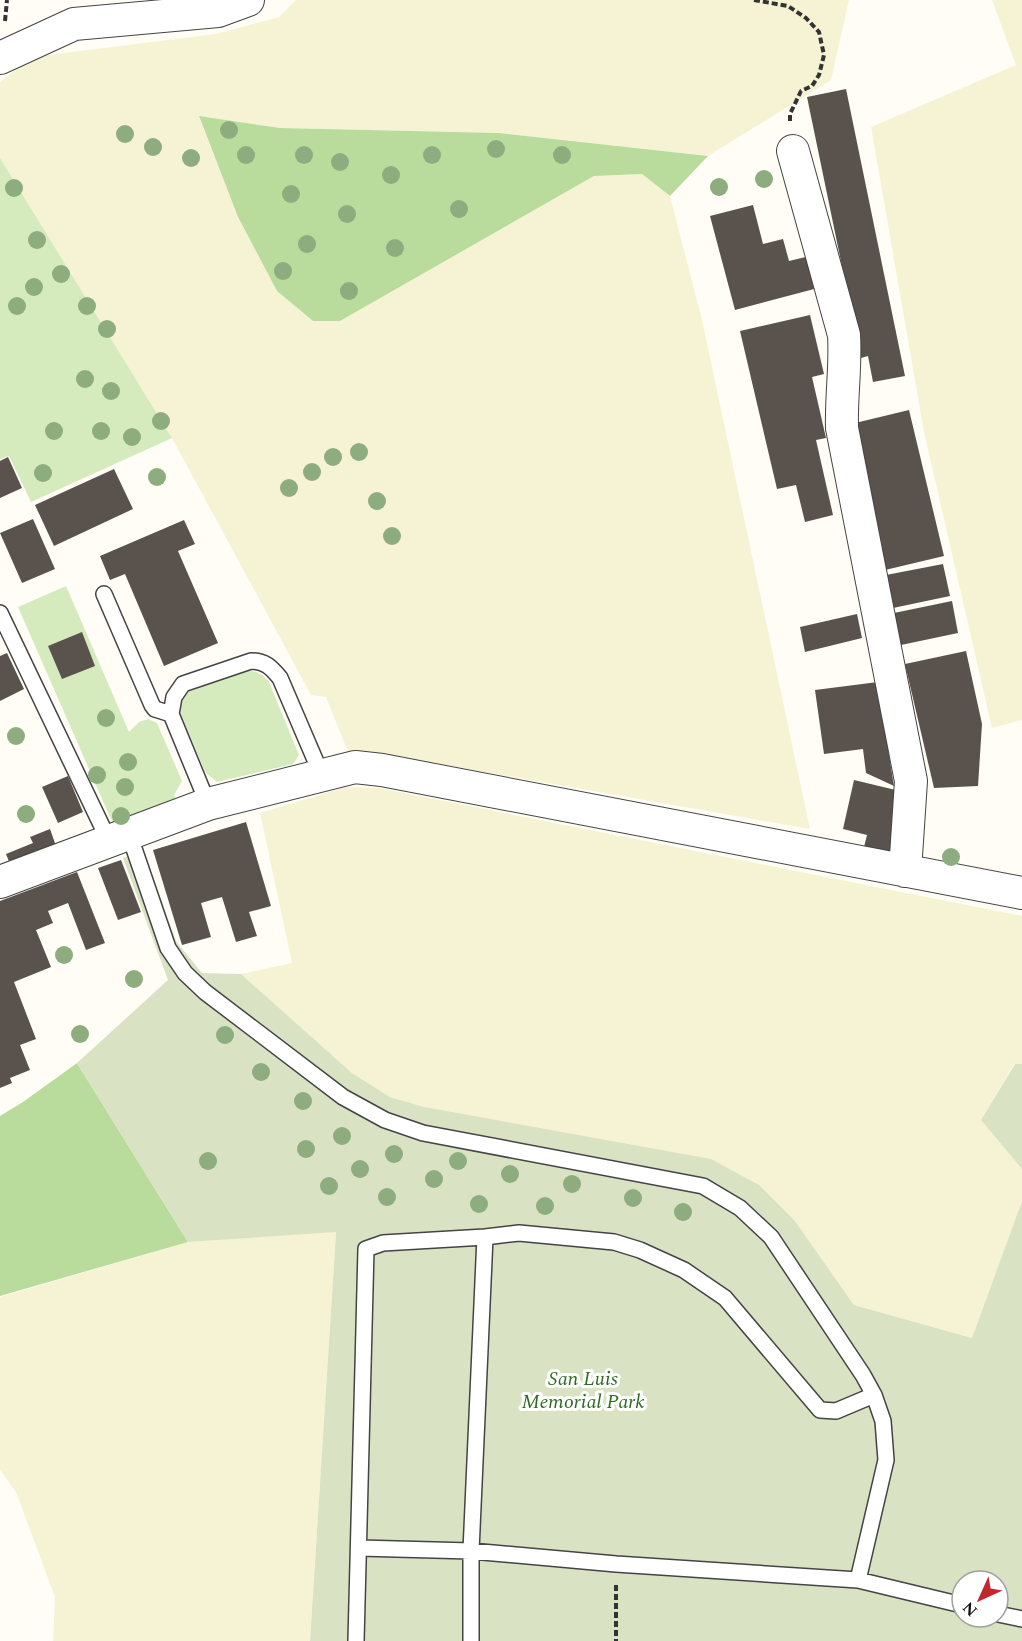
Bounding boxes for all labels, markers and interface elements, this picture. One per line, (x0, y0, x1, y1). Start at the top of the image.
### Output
park label: San Luis Memorial Park (521, 1364, 645, 1417)
north arrow (950, 1569, 1010, 1629)
text: N (957, 1596, 983, 1622)

